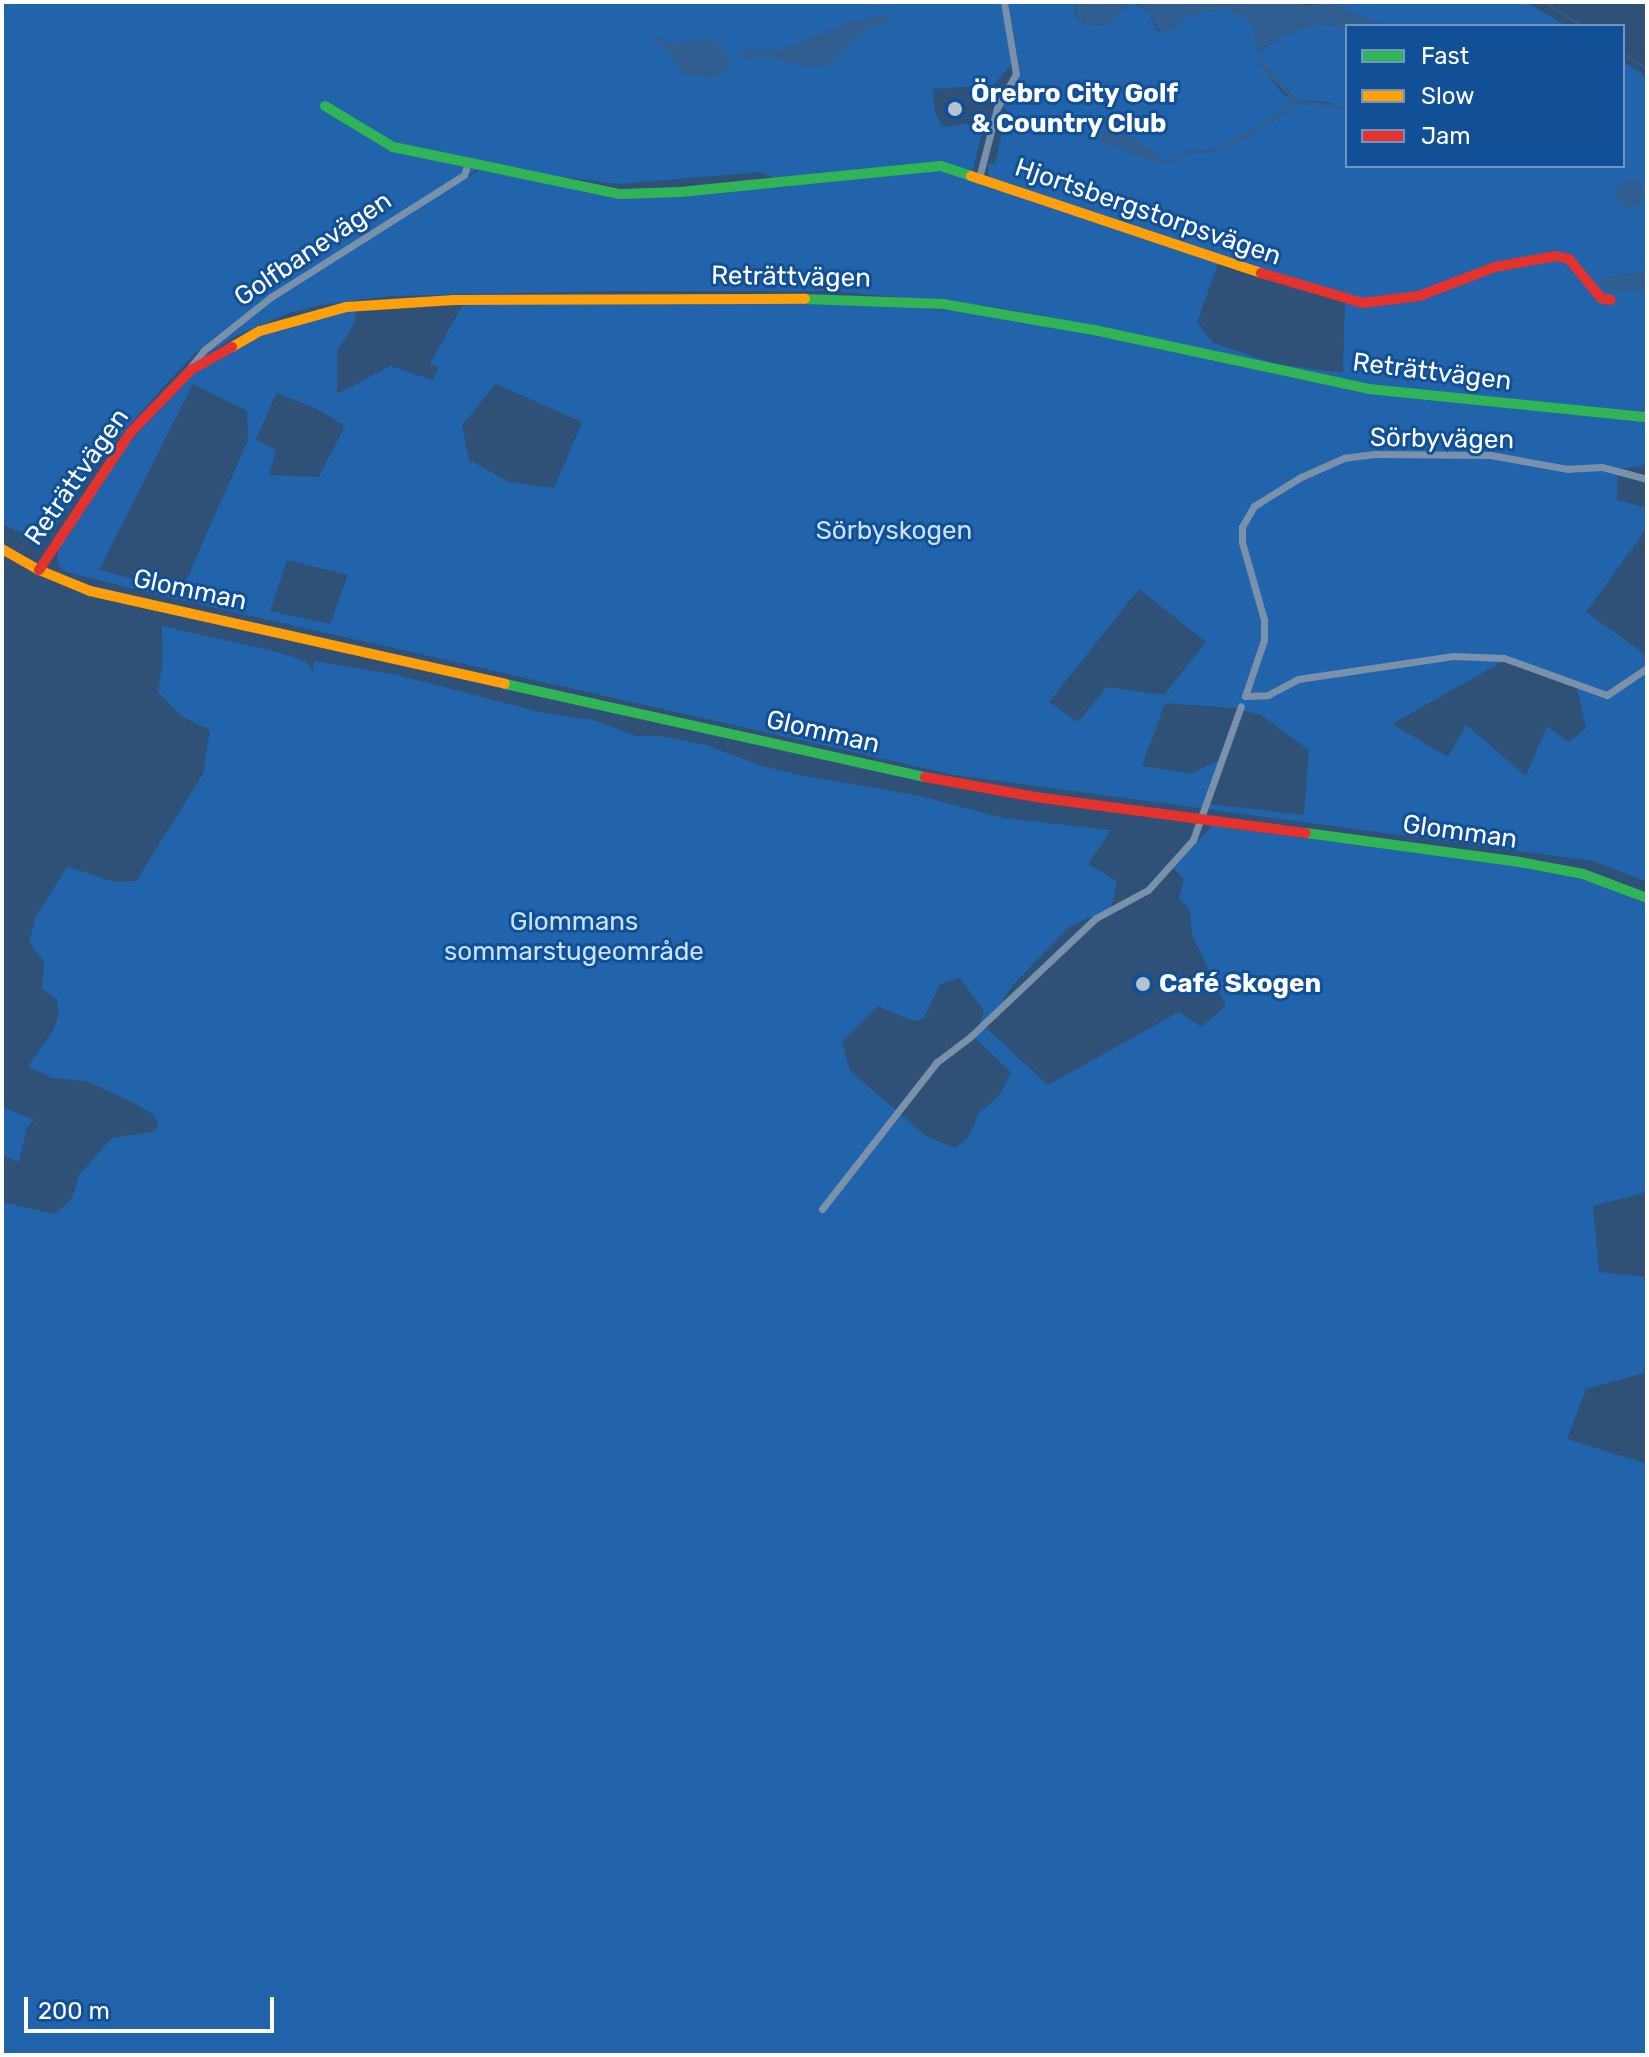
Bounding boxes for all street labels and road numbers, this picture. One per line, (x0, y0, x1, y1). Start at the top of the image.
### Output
street label: Hjortsbergstorpsvägen (1011, 152, 1285, 272)
street label: Golfbanevägen (229, 185, 397, 313)
street label: Reträttvägen (711, 260, 871, 294)
street label: Reträttvägen (1351, 347, 1513, 397)
street label: Reträttvägen (18, 403, 136, 551)
street label: Sörbyvägen (1370, 422, 1514, 456)
street label: Glomman (130, 563, 250, 617)
street label: Glomman (763, 704, 883, 760)
street label: Glomman (1401, 809, 1519, 855)

